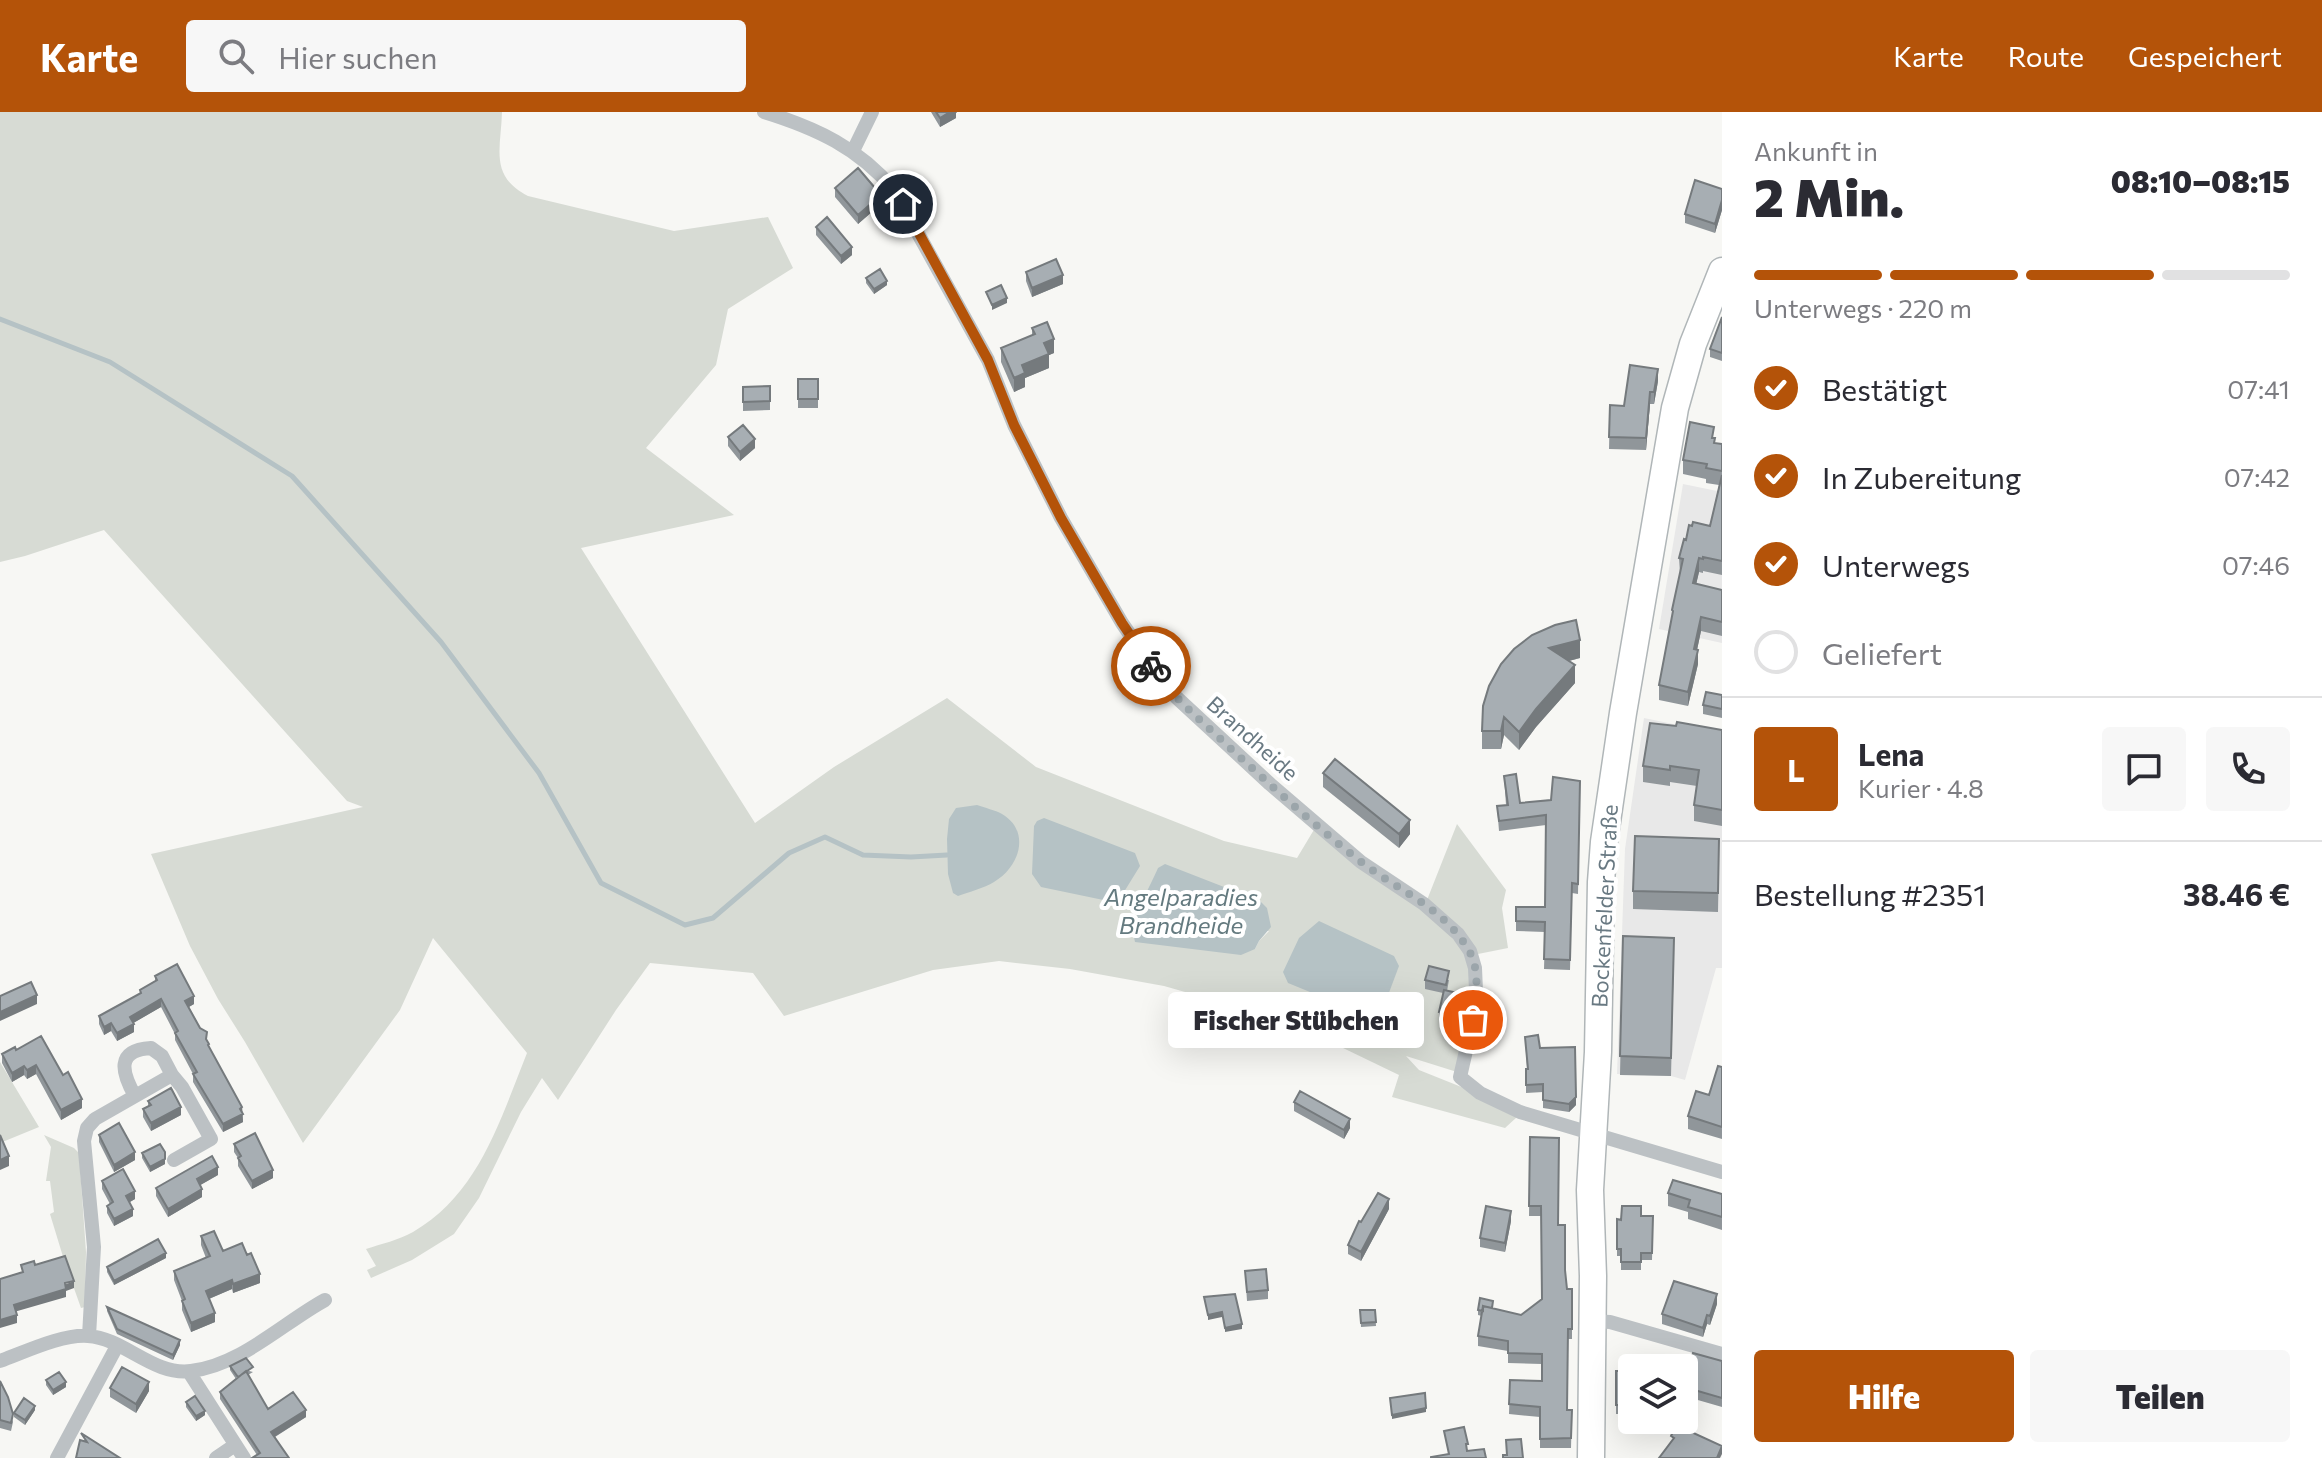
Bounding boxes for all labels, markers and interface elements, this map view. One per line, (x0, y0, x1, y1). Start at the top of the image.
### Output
search box (186, 20, 746, 92)
text: Karte (40, 33, 138, 80)
icon: search (214, 34, 258, 78)
text: Hier suchen (278, 38, 437, 75)
text: Karte (1893, 39, 1964, 73)
text: Route (2008, 39, 2084, 73)
text: Gespeichert (2128, 39, 2282, 73)
text: Ankunft in (1754, 135, 1878, 166)
text: 08:10–08:15 (2111, 162, 2290, 199)
text: 2 Min. (1754, 164, 1904, 228)
pin (869, 170, 937, 238)
icon: home (881, 182, 925, 226)
text: Unterwegs · 220 m (1754, 292, 1972, 323)
icon: check (1754, 366, 1798, 410)
text: Bestätigt (1822, 370, 1947, 407)
text: 07:41 (2227, 373, 2290, 404)
icon: check (1754, 454, 1798, 498)
text: In Zubereitung (1822, 458, 2021, 495)
text: 07:42 (2224, 461, 2290, 492)
icon: check (1754, 542, 1798, 586)
text: Unterwegs (1822, 546, 1970, 583)
text: 07:46 (2222, 549, 2290, 580)
courier (1111, 626, 1191, 706)
text: Geliefert (1822, 634, 1942, 671)
icon: bike (1129, 644, 1173, 688)
street label: Brandheide (1202, 690, 1304, 786)
button: chat (2102, 727, 2186, 811)
button: phone (2206, 727, 2290, 811)
text: Lena (1858, 735, 1924, 772)
text: L (1787, 751, 1805, 788)
text: Kurier · 4.8 (1858, 772, 1984, 803)
street label: Bockenfelder Straße (1585, 804, 1623, 1008)
text: Bestellung #2351 (1754, 875, 1986, 912)
text: 38.46 € (2183, 875, 2290, 912)
water label: Angelparadies Brandheide (1103, 882, 1258, 939)
pin (1439, 986, 1507, 1054)
callout: Fischer Stübchen (1169, 992, 1425, 1048)
icon: bag (1451, 998, 1495, 1042)
text: Fischer Stübchen (1193, 1004, 1399, 1035)
button: Hilfe (1754, 1350, 2014, 1442)
button: Teilen (2030, 1350, 2290, 1442)
map controls (1618, 1354, 1698, 1434)
button: layers (1618, 1354, 1698, 1434)

